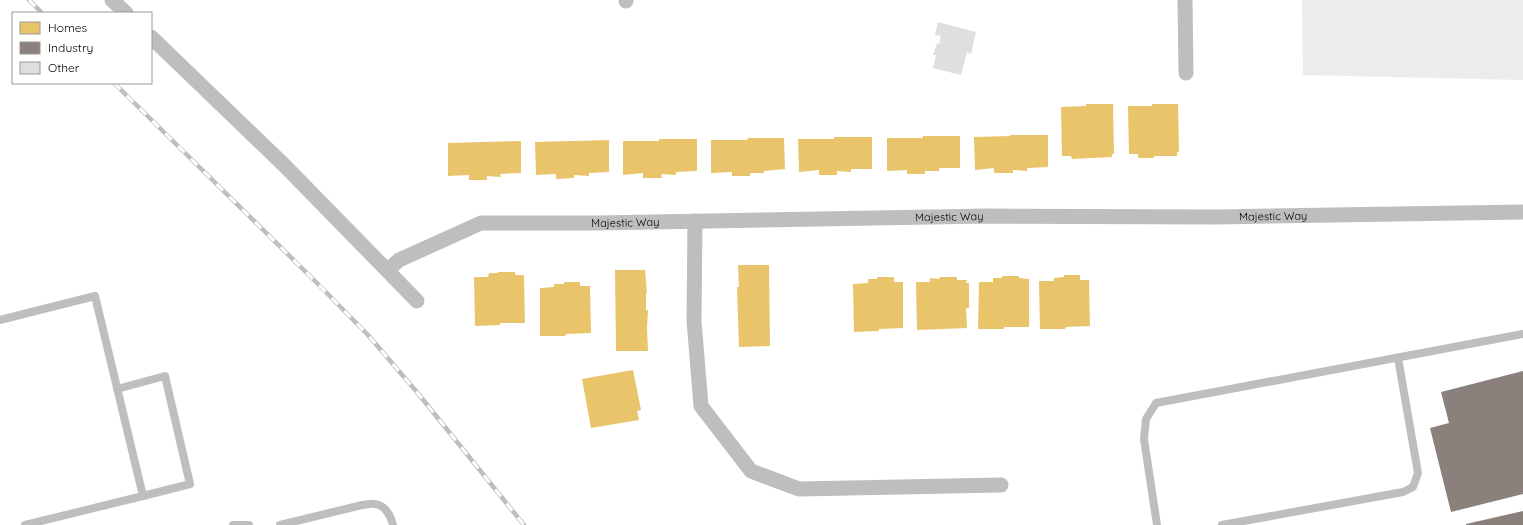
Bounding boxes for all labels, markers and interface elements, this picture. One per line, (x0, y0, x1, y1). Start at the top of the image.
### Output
legend (12, 12, 152, 84)
text: Homes (48, 20, 88, 35)
text: Industry (48, 40, 93, 55)
text: Other (48, 60, 80, 75)
street label: Majestic Way (915, 209, 983, 224)
street label: Majestic Way (1239, 209, 1307, 224)
street label: Majestic Way (591, 215, 659, 230)

